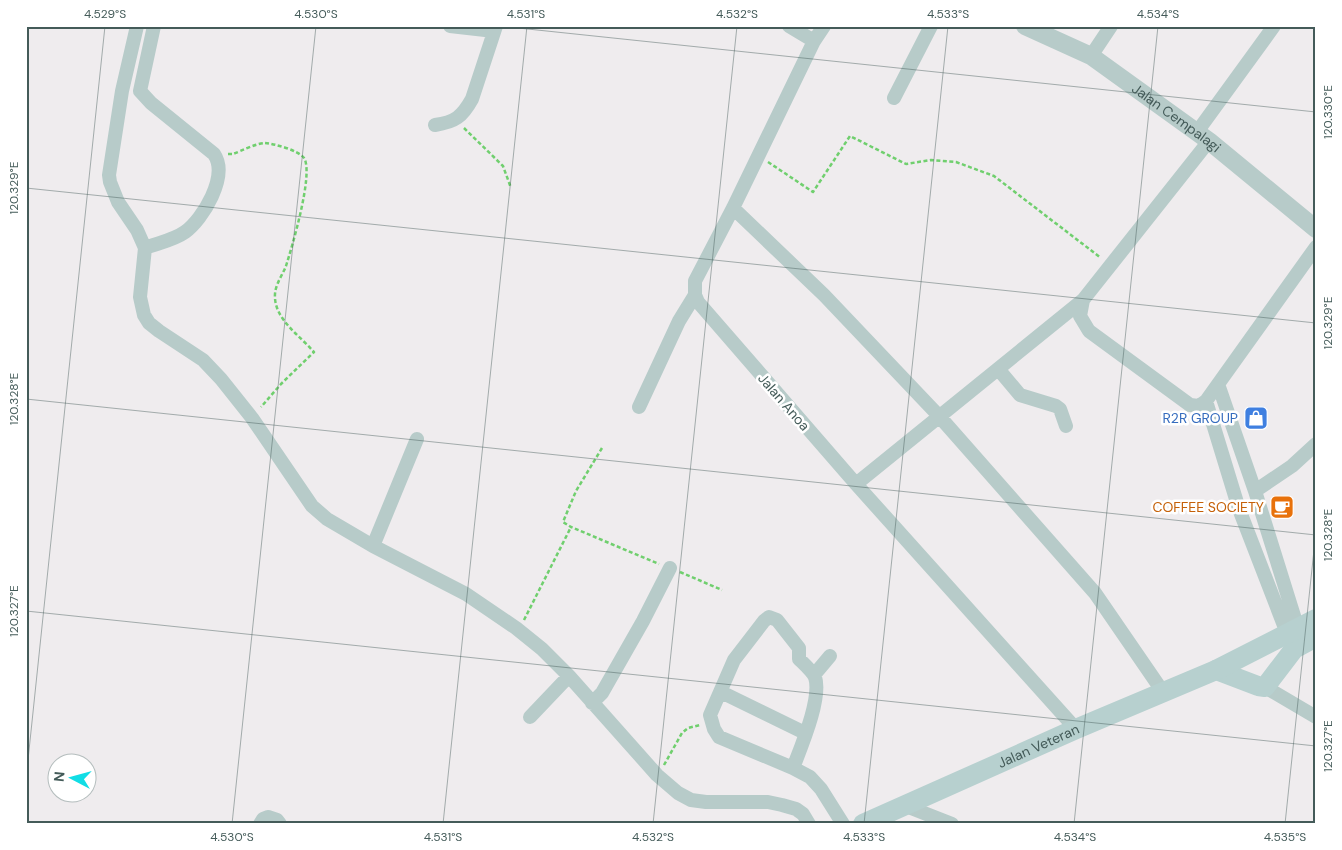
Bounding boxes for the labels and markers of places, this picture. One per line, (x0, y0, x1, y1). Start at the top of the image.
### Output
shop icon: R2R GROUP (1243, 405, 1269, 431)
place label: R2R GROUP (1163, 409, 1238, 427)
cafe icon: COFFEE SOCIETY (1269, 494, 1295, 520)
place label: COFFEE SOCIETY (1152, 498, 1264, 516)

